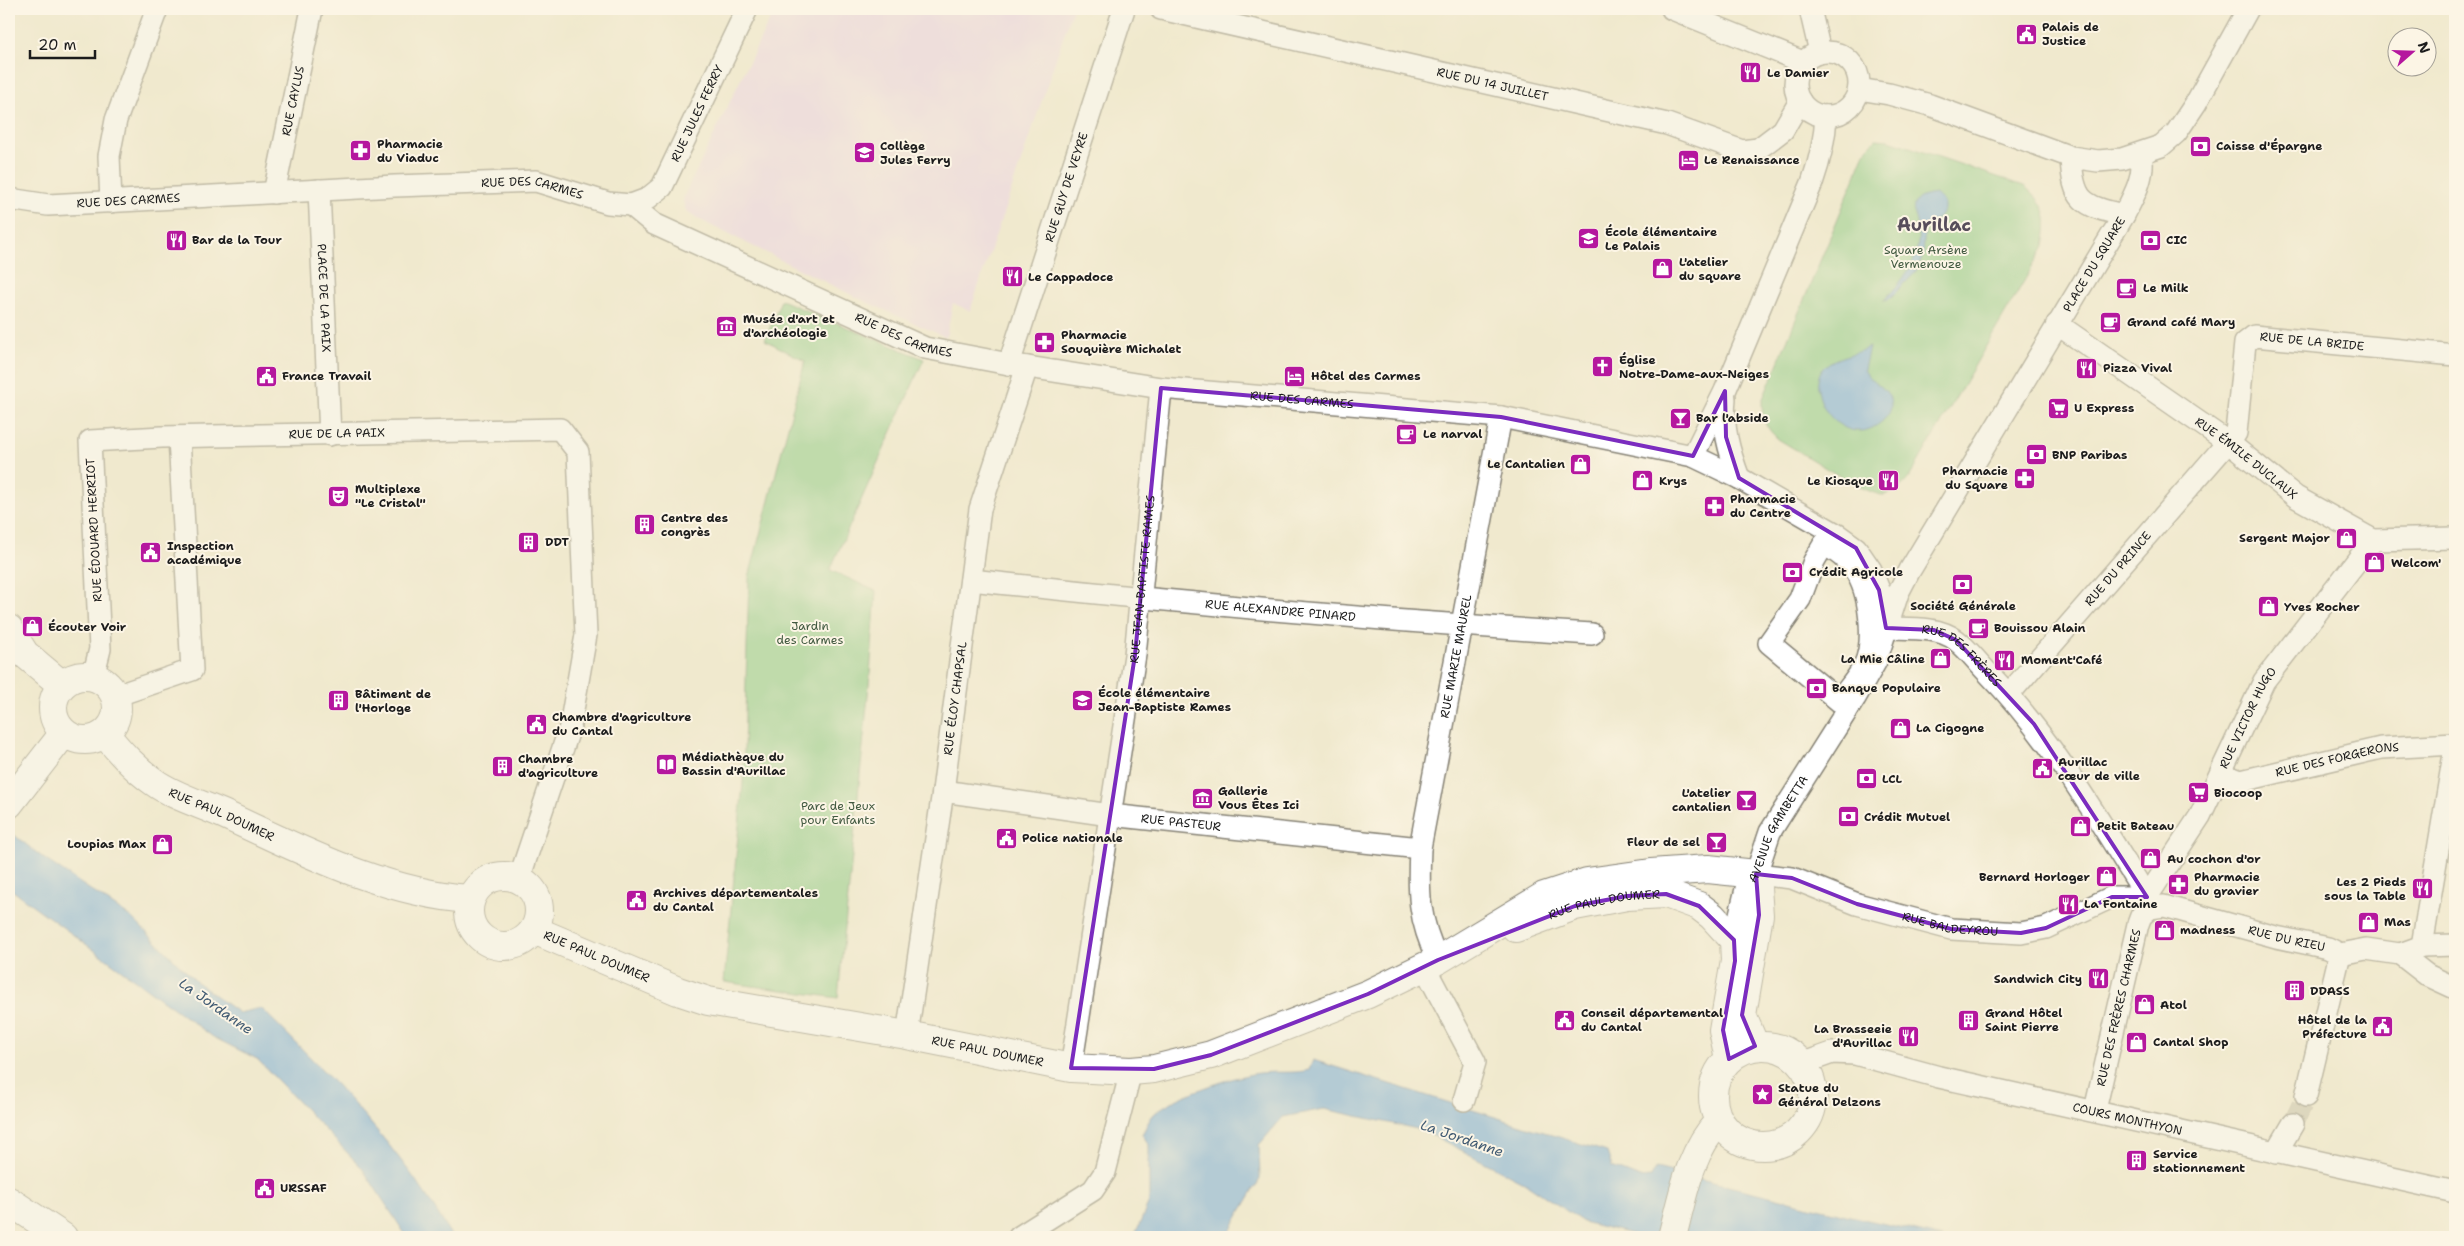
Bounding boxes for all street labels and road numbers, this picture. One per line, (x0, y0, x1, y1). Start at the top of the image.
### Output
street label: RUE JULES FERRY (667, 62, 727, 164)
street label: RUE CAYLUS (278, 64, 308, 137)
street label: RUE DU 14 JUILLET (1435, 64, 1551, 105)
street label: RUE GUY DE VEYRE (1041, 130, 1092, 244)
street label: RUE DES CARMES (481, 173, 585, 203)
street label: RUE DES CARMES (76, 190, 181, 211)
street label: PLACE DU SQUARE (2059, 214, 2129, 315)
street label: PLACE DE LA PAIX (313, 243, 334, 353)
street label: RUE DES CARMES (852, 309, 954, 361)
street label: RUE DE LA BRIDE (2259, 329, 2365, 354)
street label: RUE DES CARMES (1249, 388, 1355, 412)
street label: RUE ÉMILE DUCLAUX (2192, 414, 2301, 503)
street label: RUE DE LA PAIX (288, 425, 385, 442)
street label: RUE ÉDOUARD HERRIOT (82, 457, 106, 602)
street label: RUE JEAN-BAPTISTE RAMES (1126, 494, 1159, 664)
street label: RUE DU PRINCE (2081, 528, 2155, 609)
street label: RUE MARIE MAUREL (1437, 593, 1476, 719)
street label: RUE ALEXANDRE PINARD (1204, 596, 1356, 625)
street label: RUE DES FRÈRES (1921, 621, 2005, 690)
street label: RUE ÉLOY CHAPSAL (940, 640, 971, 756)
street label: RUE VICTOR HUGO (2216, 664, 2280, 771)
street label: RUE DES FORGERONS (2274, 739, 2400, 781)
street label: AVENUE GAMBETTA (1745, 772, 1812, 886)
street label: RUE PAUL DOUMER (166, 784, 277, 845)
street label: RUE PASTEUR (1140, 810, 1222, 835)
street label: RUE PAUL DOUMER (1546, 886, 1660, 923)
street label: RUE BALDEYROU (1900, 908, 1999, 940)
street label: RUE DU RIEU (2246, 922, 2327, 955)
street label: RUE PAUL DOUMER (541, 927, 652, 986)
street label: RUE DES FRÈRES CHARMES (2093, 927, 2145, 1088)
street label: RUE PAUL DOUMER (930, 1032, 1045, 1070)
street label: COURS MONTHYON (2071, 1099, 2184, 1139)

